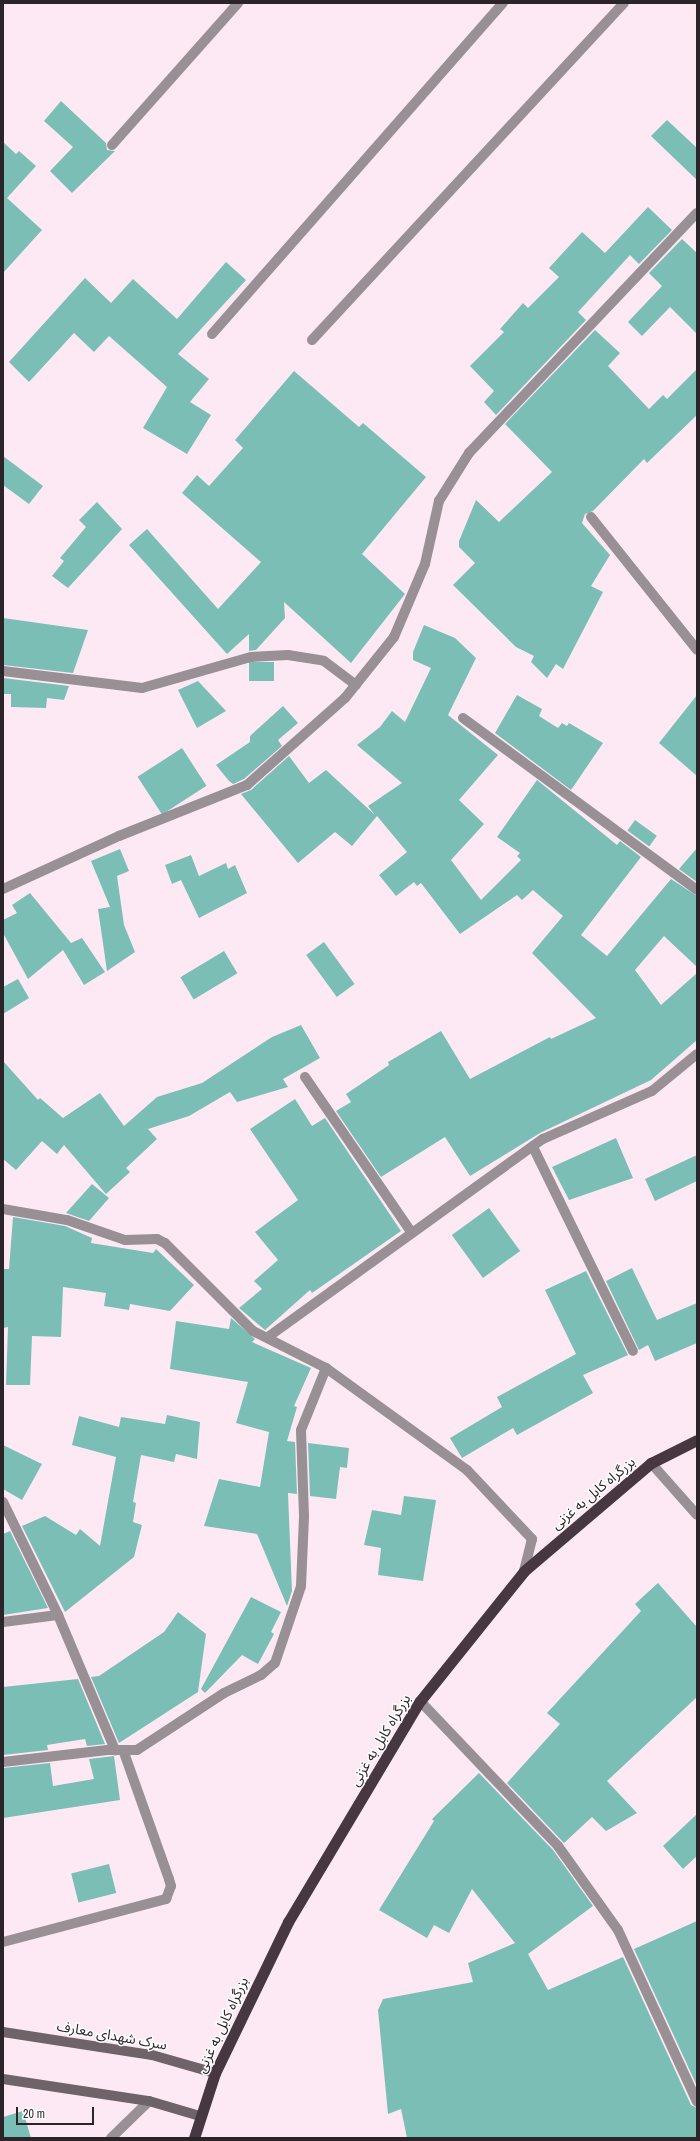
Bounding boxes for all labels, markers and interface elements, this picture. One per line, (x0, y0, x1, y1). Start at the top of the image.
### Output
street label: بزرگراه کابل به غزنی (548, 1453, 638, 1533)
street label: بزرگراه کابل به غزنی (346, 1691, 414, 1789)
street label: بزرگراه کابل به غزنی (192, 1974, 252, 2076)
street label: سرک شهدای معارف (56, 2017, 168, 2053)
scale bar (18, 2099, 96, 2125)
text: 20 m (23, 2106, 45, 2122)

